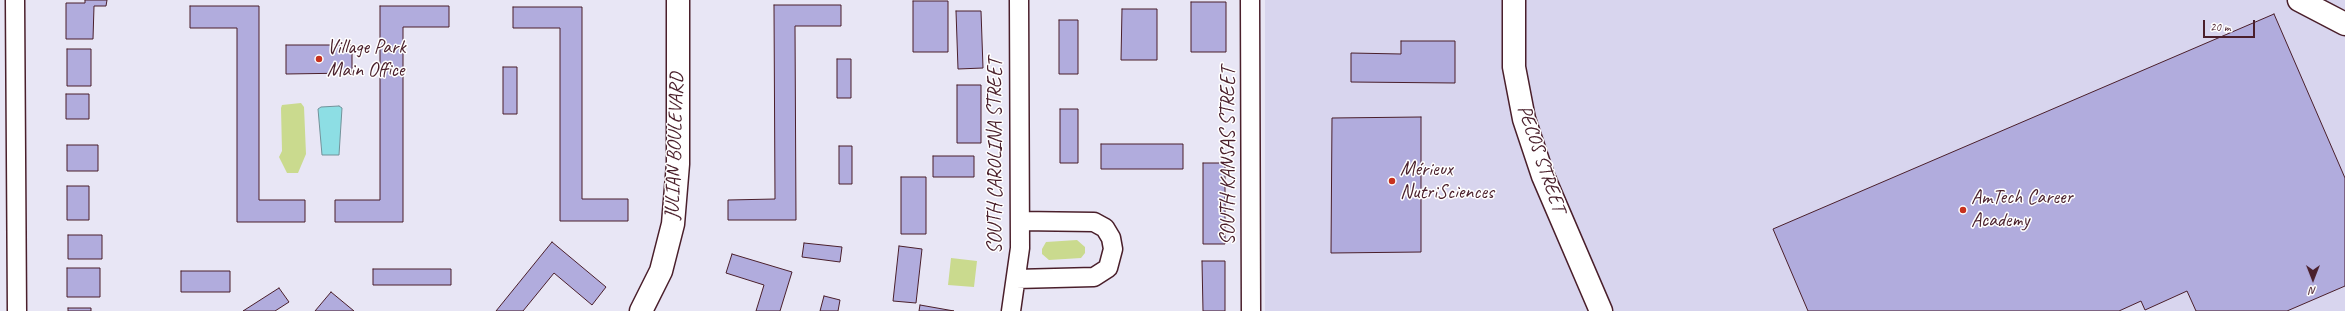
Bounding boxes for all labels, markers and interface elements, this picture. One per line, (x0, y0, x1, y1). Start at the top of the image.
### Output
scale bar (2205, 12, 2257, 38)
text: 20 m (2210, 19, 2230, 35)
place label: Village Park Main Office (327, 36, 405, 83)
marker: Village Park Main Office (314, 54, 324, 64)
street label: SOUTH CAROLINA STREET (984, 58, 1008, 254)
street label: SOUTH KANSAS STREET (1217, 67, 1241, 245)
street label: JULIAN BOULEVARD (660, 72, 690, 220)
street label: PECOS STREET (1511, 102, 1571, 216)
place label: Mérieux NutriSciences (1400, 158, 1494, 205)
marker: Mérieux NutriSciences (1387, 176, 1397, 186)
place label: AmTech Career Academy (1971, 186, 2073, 233)
marker: AmTech Career Academy (1958, 205, 1968, 215)
north arrow (2293, 259, 2333, 299)
text: N (2310, 284, 2316, 298)

